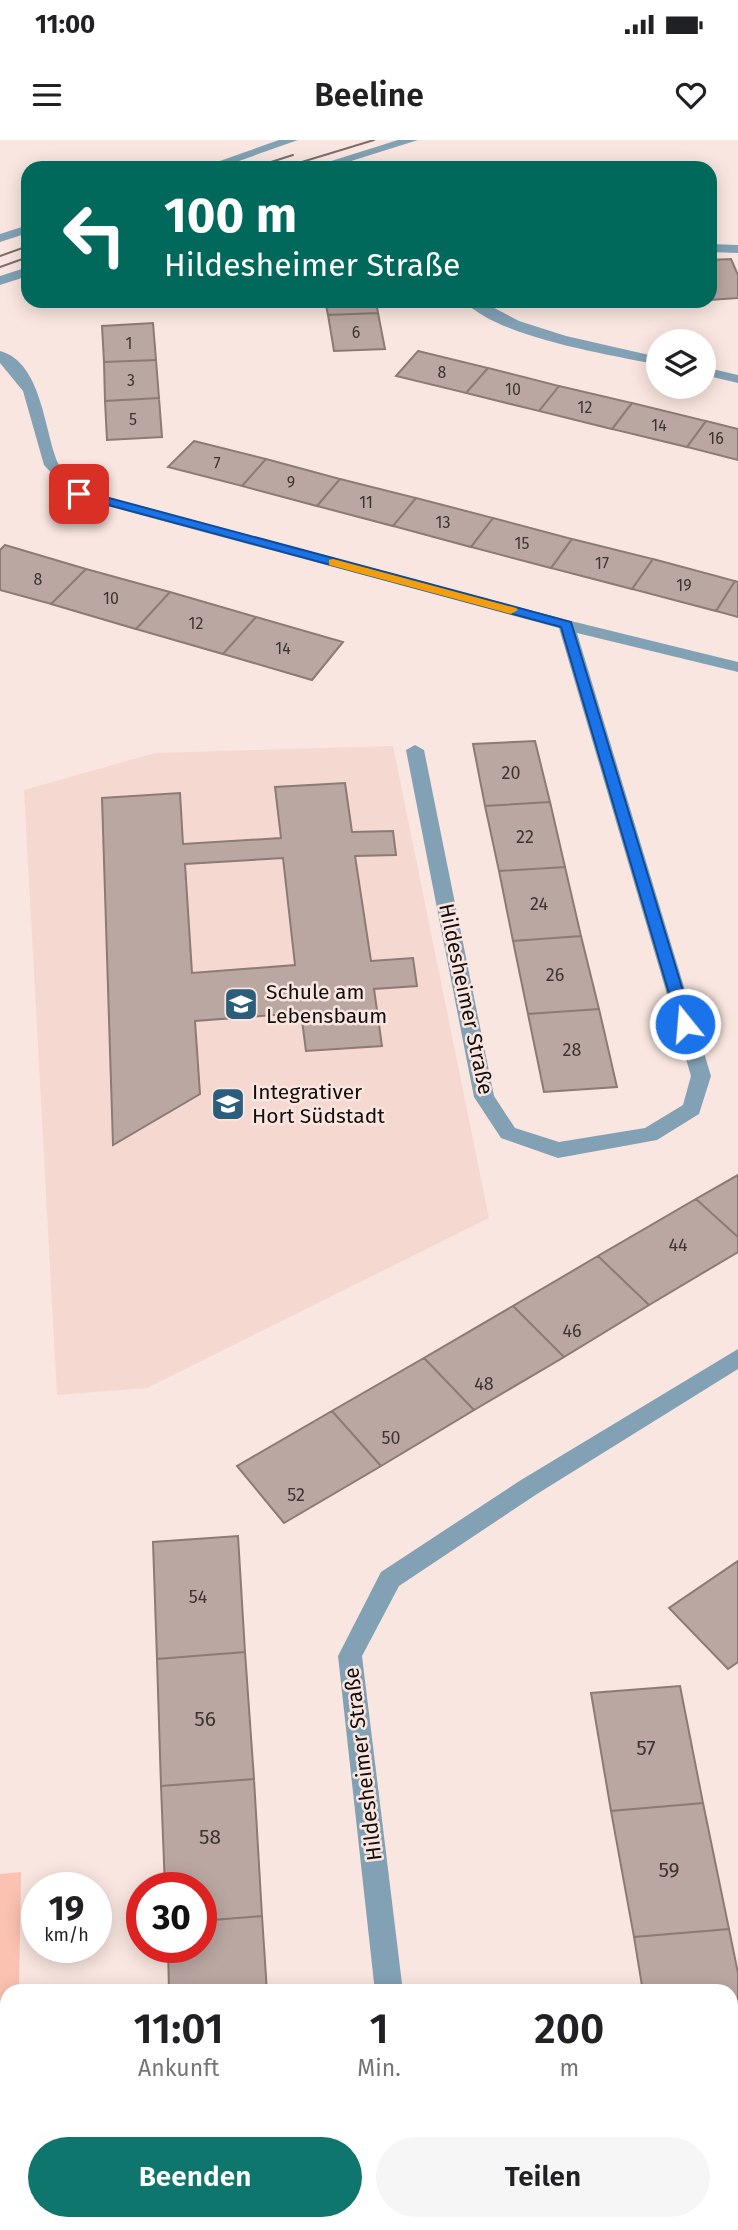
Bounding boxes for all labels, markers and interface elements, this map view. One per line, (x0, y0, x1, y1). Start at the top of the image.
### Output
text: 11:00 (35, 9, 95, 40)
icon: menu (28, 76, 66, 114)
text: Beeline (314, 76, 424, 114)
icon: heart (672, 76, 710, 114)
text: 100 m (164, 186, 297, 245)
icon: left (49, 189, 140, 280)
text: Hildesheimer Straße (164, 246, 460, 284)
house number: 6 (352, 323, 360, 342)
map controls (646, 329, 716, 399)
button: layers (646, 329, 716, 399)
house number: 1 (126, 334, 132, 353)
house number: 8 (438, 363, 447, 382)
house number: 3 (127, 371, 135, 390)
house number: 10 (505, 380, 521, 399)
house number: 12 (578, 398, 592, 417)
house number: 5 (129, 410, 137, 429)
house number: 14 (651, 416, 667, 435)
house number: 16 (708, 429, 724, 448)
house number: 7 (213, 454, 221, 473)
pin (49, 464, 109, 524)
house number: 9 (287, 473, 295, 492)
icon: arrive (60, 475, 98, 513)
house number: 11 (359, 493, 373, 512)
house number: 13 (436, 513, 450, 532)
house number: 15 (515, 534, 529, 553)
house number: 17 (595, 554, 609, 573)
house number: 8 (34, 570, 43, 589)
house number: 19 (676, 576, 692, 595)
house number: 10 (103, 589, 119, 608)
house number: 12 (189, 614, 203, 633)
house number: 14 (275, 639, 291, 658)
house number: 20 (502, 762, 520, 784)
house number: 22 (516, 826, 534, 848)
house number: 24 (530, 893, 548, 915)
street label: Hildesheimer Straße (433, 901, 499, 1097)
house number: 26 (546, 964, 564, 986)
place label: Schule am Lebensbaum (266, 979, 387, 1029)
school or university icon: Schule am Lebensbaum (222, 985, 260, 1023)
position arrow (648, 987, 722, 1061)
house number: 28 (563, 1039, 581, 1061)
place label: Integrativer Hort Südstadt (252, 1079, 385, 1129)
school or university icon: Integrativer Hort Südstadt (209, 1085, 247, 1123)
house number: 44 (668, 1234, 688, 1256)
house number: 46 (562, 1320, 582, 1342)
house number: 48 (474, 1373, 494, 1395)
house number: 50 (381, 1427, 401, 1449)
house number: 52 (287, 1484, 305, 1506)
house number: 54 (189, 1586, 208, 1608)
street label: Hildesheimer Straße (338, 1666, 388, 1862)
house number: 56 (194, 1706, 216, 1732)
house number: 57 (636, 1735, 656, 1761)
house number: 58 (199, 1824, 221, 1850)
house number: 59 (658, 1857, 680, 1883)
speed limit sign: 30 (126, 1872, 217, 1963)
text: 19 (49, 1887, 84, 1929)
text: km/h (44, 1924, 89, 1946)
text: 11:01 (134, 2004, 224, 2054)
text: 1 (369, 2004, 389, 2054)
text: 200 (534, 2004, 604, 2054)
text: Ankunft (138, 2054, 219, 2082)
text: Min. (357, 2054, 401, 2082)
text: m (559, 2054, 579, 2082)
button: Beenden (28, 2137, 362, 2217)
button: Teilen (376, 2137, 710, 2217)

